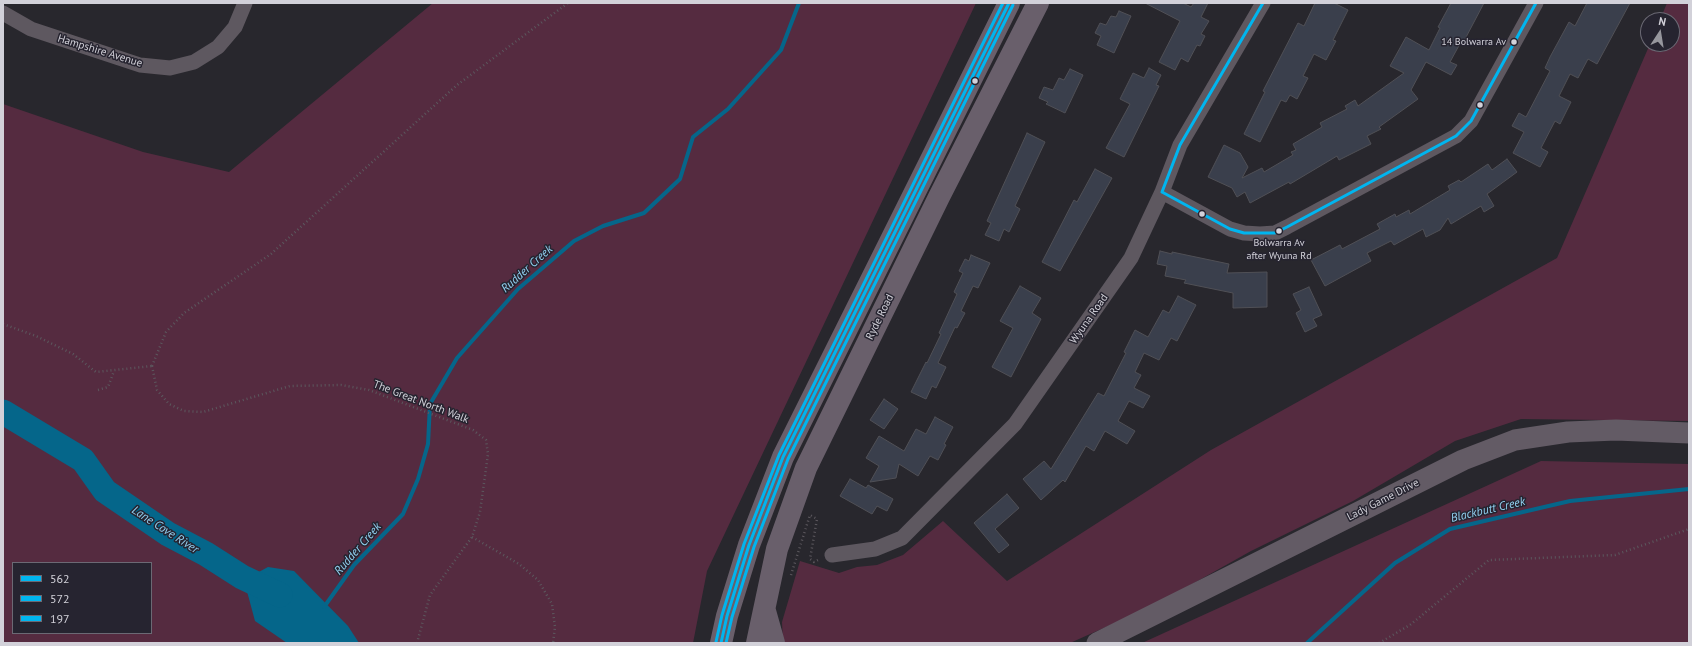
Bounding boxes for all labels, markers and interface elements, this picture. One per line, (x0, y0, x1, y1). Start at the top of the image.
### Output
north arrow (1640, 12, 1680, 52)
text: N (1657, 14, 1667, 29)
street label: Hampshire Avenue (56, 32, 144, 70)
place label: 14 Bolwarra Av (1441, 36, 1506, 48)
marker: 14 Bolwarra Av (1509, 37, 1519, 47)
unlabelled marker (970, 76, 980, 86)
unlabelled marker (1475, 100, 1485, 110)
unlabelled marker (1197, 209, 1207, 219)
marker: Bolwarra Av after Wyuna Rd (1274, 226, 1284, 236)
place label: Bolwarra Av after Wyuna Rd (1246, 237, 1312, 260)
water label: Rudder Creek (498, 242, 556, 296)
street label: Ryde Road (863, 292, 897, 342)
street label: Wyuna Road (1067, 292, 1111, 346)
street label: The Great North Walk (371, 378, 471, 426)
street label: Lady Game Drive (1345, 476, 1421, 524)
water label: Blackbutt Creek (1449, 494, 1527, 526)
water label: Lane Cove River (129, 503, 201, 557)
water label: Rudder Creek (332, 520, 384, 578)
legend (12, 562, 152, 634)
text: 562 (50, 571, 70, 586)
text: 572 (50, 591, 70, 606)
text: 197 (50, 611, 70, 626)

